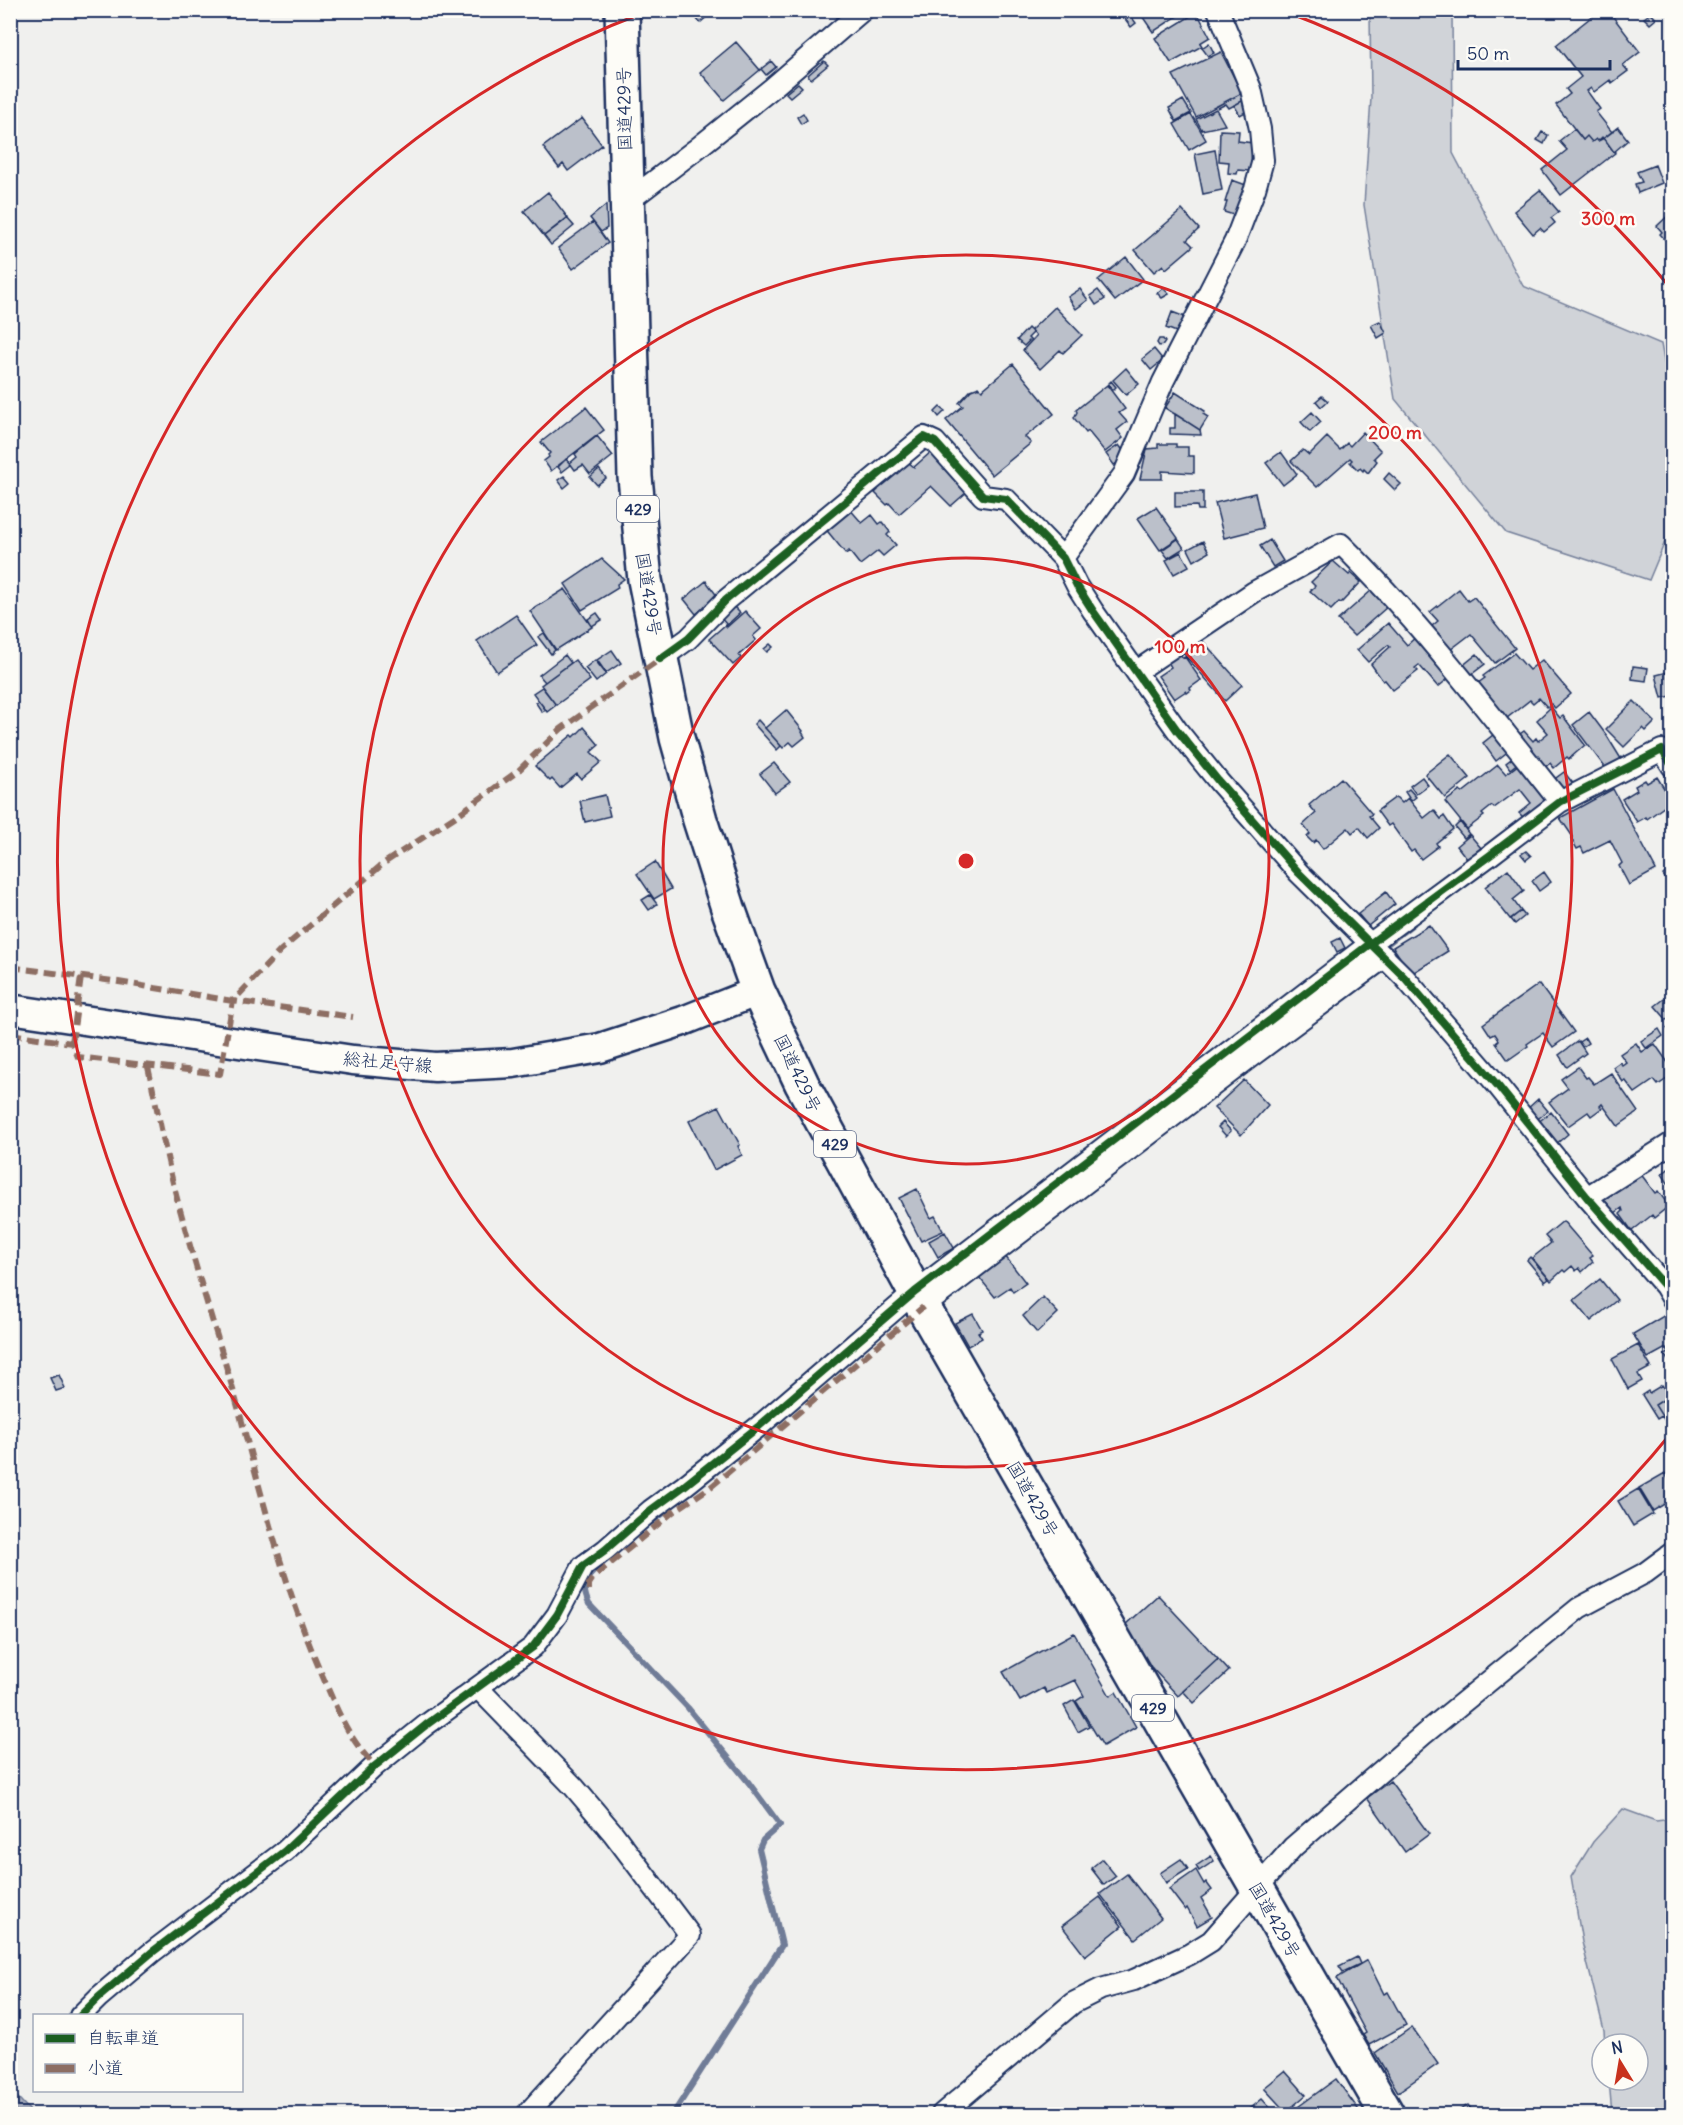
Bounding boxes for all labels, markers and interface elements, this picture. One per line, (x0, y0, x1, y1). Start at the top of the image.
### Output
scale bar (1458, 33, 1610, 71)
text: 50 m (1467, 42, 1509, 65)
street label: 国道429号 (612, 66, 636, 152)
text: 300 m (1581, 207, 1635, 230)
text: 200 m (1368, 421, 1422, 444)
road number: 429 (617, 496, 659, 522)
street label: 国道429号 (631, 550, 667, 638)
text: 100 m (1155, 635, 1206, 658)
centre of rings (956, 851, 976, 871)
street label: 国道429号 (769, 1030, 827, 1116)
street label: 総社足守線 (342, 1047, 434, 1077)
road number: 429 (814, 1131, 856, 1157)
street label: 国道429号 (1002, 1457, 1064, 1541)
road number: 429 (1132, 1695, 1174, 1721)
street label: 国道429号 (1244, 1878, 1306, 1962)
legend (33, 2014, 243, 2092)
text: 自転車道 (87, 2026, 159, 2049)
north arrow (1590, 2032, 1650, 2092)
text: N (1610, 2036, 1624, 2058)
text: 小道 (87, 2056, 123, 2079)

